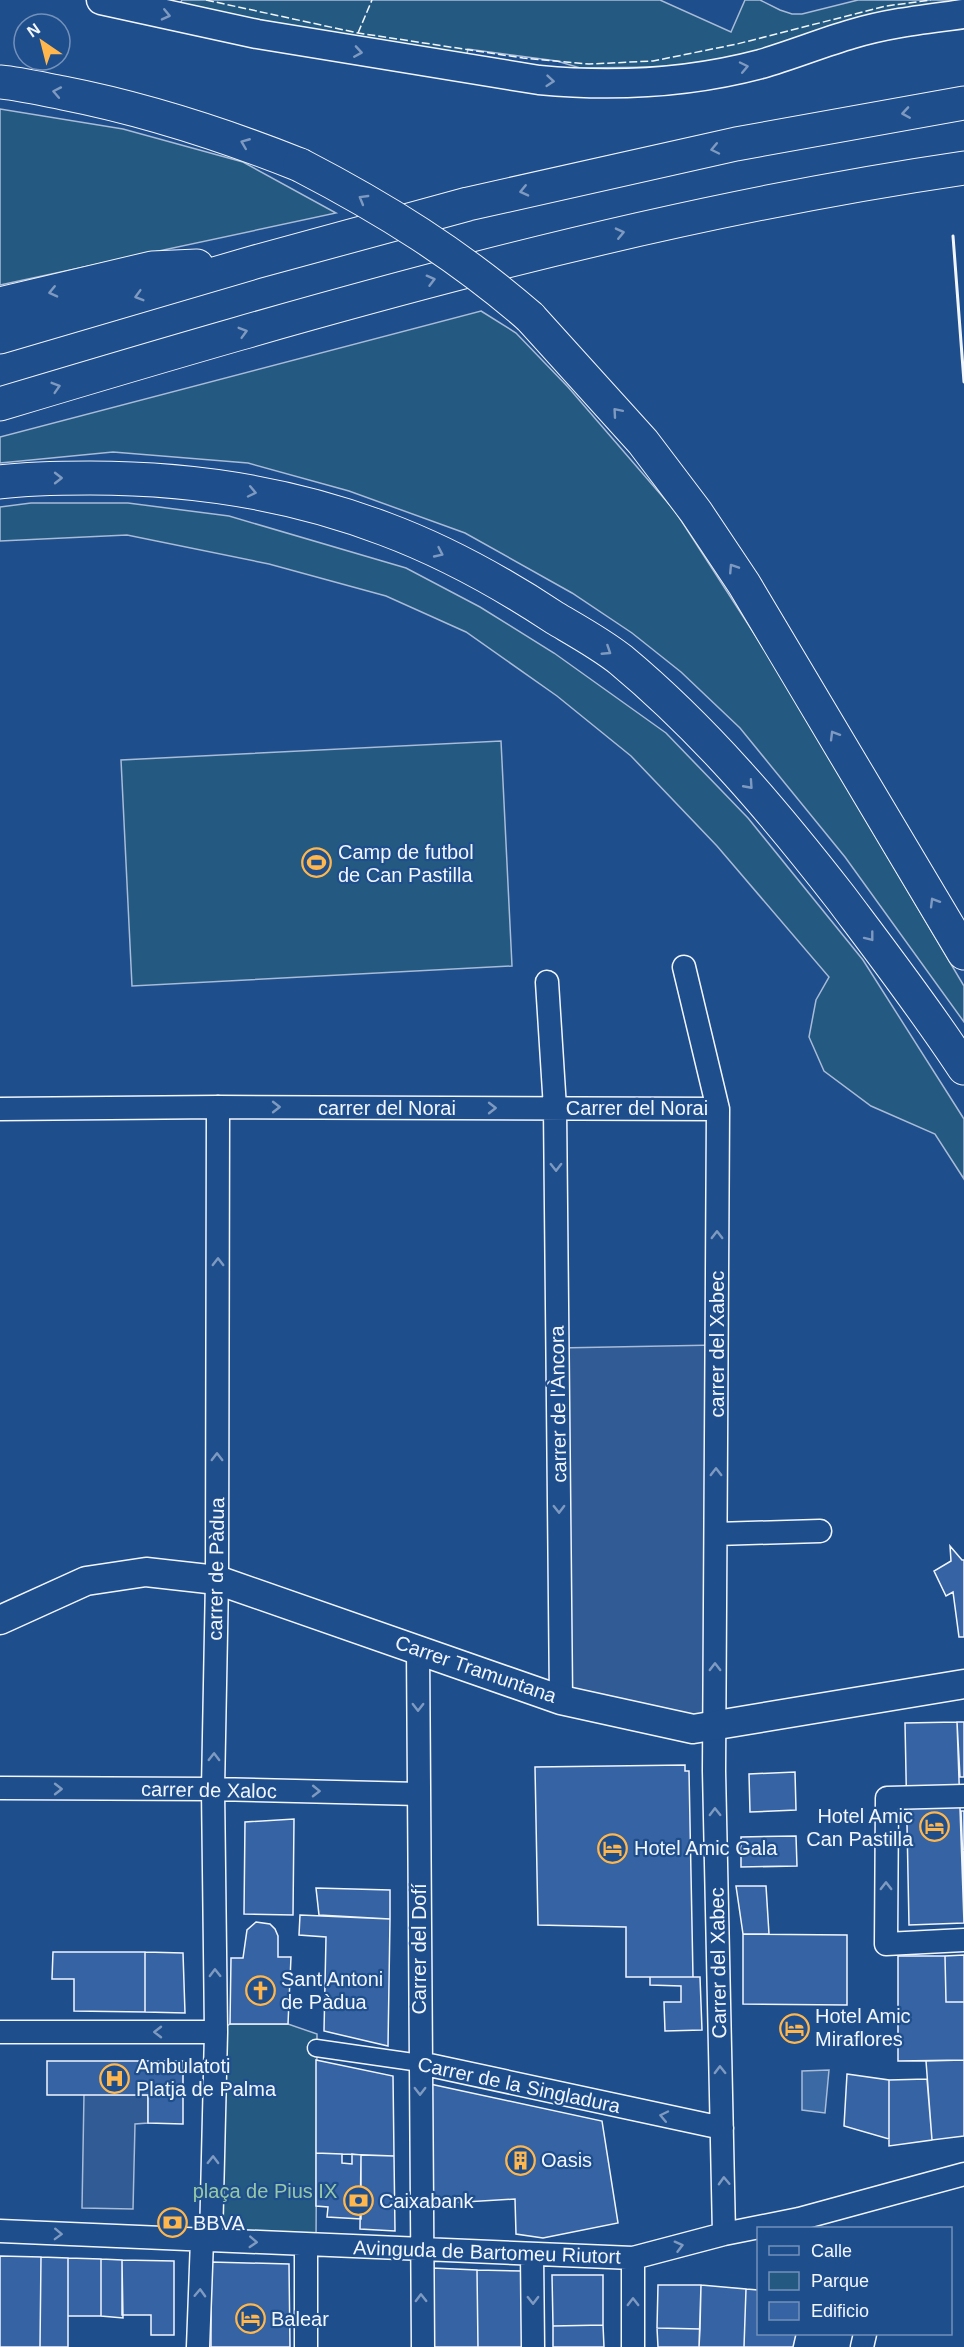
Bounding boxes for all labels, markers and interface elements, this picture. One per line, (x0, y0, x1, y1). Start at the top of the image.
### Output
one-way arrow (161, 7, 171, 20)
north arrow (12, 12, 72, 72)
text: N (24, 20, 43, 40)
one-way arrow (353, 45, 362, 57)
one-way arrow (739, 62, 749, 75)
one-way arrow (546, 74, 555, 87)
one-way arrow (53, 86, 63, 99)
one-way arrow (902, 106, 912, 119)
one-way arrow (241, 138, 252, 150)
one-way arrow (710, 142, 720, 155)
one-way arrow (519, 184, 529, 197)
one-way arrow (359, 195, 369, 206)
one-way arrow (615, 228, 625, 241)
one-way arrow (425, 275, 436, 287)
one-way arrow (48, 284, 58, 297)
one-way arrow (134, 289, 144, 302)
one-way arrow (237, 327, 248, 339)
one-way arrow (50, 382, 61, 394)
one-way arrow (613, 408, 624, 419)
one-way arrow (54, 472, 63, 484)
one-way arrow (247, 485, 257, 498)
one-way arrow (432, 546, 443, 558)
one-way arrow (729, 564, 740, 575)
one-way arrow (601, 644, 611, 656)
one-way arrow (830, 731, 841, 741)
one-way arrow (742, 778, 753, 789)
place label: Camp de futbol de Can Pastilla (338, 841, 474, 886)
sports icon: Camp de futbol de Can Pastilla (301, 847, 333, 879)
one-way arrow (930, 898, 942, 908)
one-way arrow (863, 930, 874, 941)
street label: carrer del Norai (318, 1097, 456, 1119)
street label: Carrer del Norai (566, 1097, 708, 1119)
one-way arrow (272, 1101, 281, 1113)
one-way arrow (488, 1102, 497, 1114)
one-way arrow (550, 1162, 562, 1171)
one-way arrow (711, 1231, 723, 1240)
one-way arrow (212, 1258, 224, 1267)
street label: carrer del Xabec (706, 1271, 728, 1417)
street label: carrer de l'Àncora (546, 1324, 570, 1483)
one-way arrow (211, 1453, 223, 1462)
one-way arrow (710, 1468, 722, 1477)
street label: carrer de Pàdua (204, 1496, 228, 1641)
one-way arrow (553, 1504, 565, 1513)
street label: Carrer Tramuntana (393, 1631, 560, 1707)
one-way arrow (709, 1663, 721, 1672)
one-way arrow (412, 1702, 424, 1711)
one-way arrow (208, 1753, 220, 1762)
street label: carrer de Xaloc (141, 1778, 277, 1802)
one-way arrow (54, 1783, 63, 1795)
one-way arrow (312, 1785, 321, 1797)
place label: Hotel Amic Can Pastilla (806, 1805, 914, 1850)
one-way arrow (709, 1807, 721, 1816)
hotel icon: Hotel Amic Can Pastilla (918, 1811, 950, 1843)
hotel icon: Hotel Amic Gala (597, 1832, 629, 1864)
place label: Hotel Amic Gala (634, 1837, 778, 1859)
one-way arrow (880, 1881, 892, 1890)
street label: Carrer del Dofí (408, 1883, 430, 2015)
street label: Carrer del Xabec (706, 1887, 730, 2039)
place label: Sant Antoni de Pàdua (281, 1968, 383, 2013)
one-way arrow (209, 1969, 222, 1978)
church icon: Sant Antoni de Pàdua (244, 1975, 276, 2007)
place label: Hotel Amic Miraflores (815, 2005, 911, 2050)
hotel icon: Hotel Amic Miraflores (778, 2012, 810, 2044)
one-way arrow (153, 2026, 162, 2038)
street label: Carrer de la Singladura (416, 2053, 623, 2117)
place label: Ambulatoti Platja de Palma (136, 2055, 277, 2100)
hospital icon: Ambulatoti Platja de Palma (99, 2062, 131, 2094)
one-way arrow (714, 2065, 727, 2074)
one-way arrow (414, 2086, 426, 2095)
one-way arrow (660, 2110, 670, 2123)
building icon: Oasis (504, 2144, 536, 2176)
place label: Oasis (541, 2149, 592, 2171)
one-way arrow (207, 2156, 219, 2165)
one-way arrow (717, 2176, 730, 2185)
park label: plaça de Pius IX (193, 2180, 337, 2202)
bank icon: Caixabank (342, 2185, 374, 2217)
place label: Caixabank (379, 2190, 475, 2212)
bank icon: BBVA (156, 2207, 188, 2239)
place label: BBVA (193, 2212, 246, 2234)
one-way arrow (54, 2227, 63, 2240)
legend (757, 2227, 952, 2335)
one-way arrow (249, 2236, 258, 2249)
street label: Avinguda de Bartomeu Riutort (353, 2236, 622, 2268)
one-way arrow (673, 2240, 683, 2253)
text: Calle (811, 2241, 852, 2261)
text: Parque (811, 2271, 869, 2291)
one-way arrow (193, 2289, 206, 2298)
one-way arrow (415, 2293, 428, 2302)
one-way arrow (527, 2296, 539, 2305)
one-way arrow (627, 2298, 639, 2307)
text: Edificio (811, 2301, 869, 2321)
hotel icon: Balear (234, 2303, 266, 2335)
place label: Balear (271, 2308, 329, 2330)

